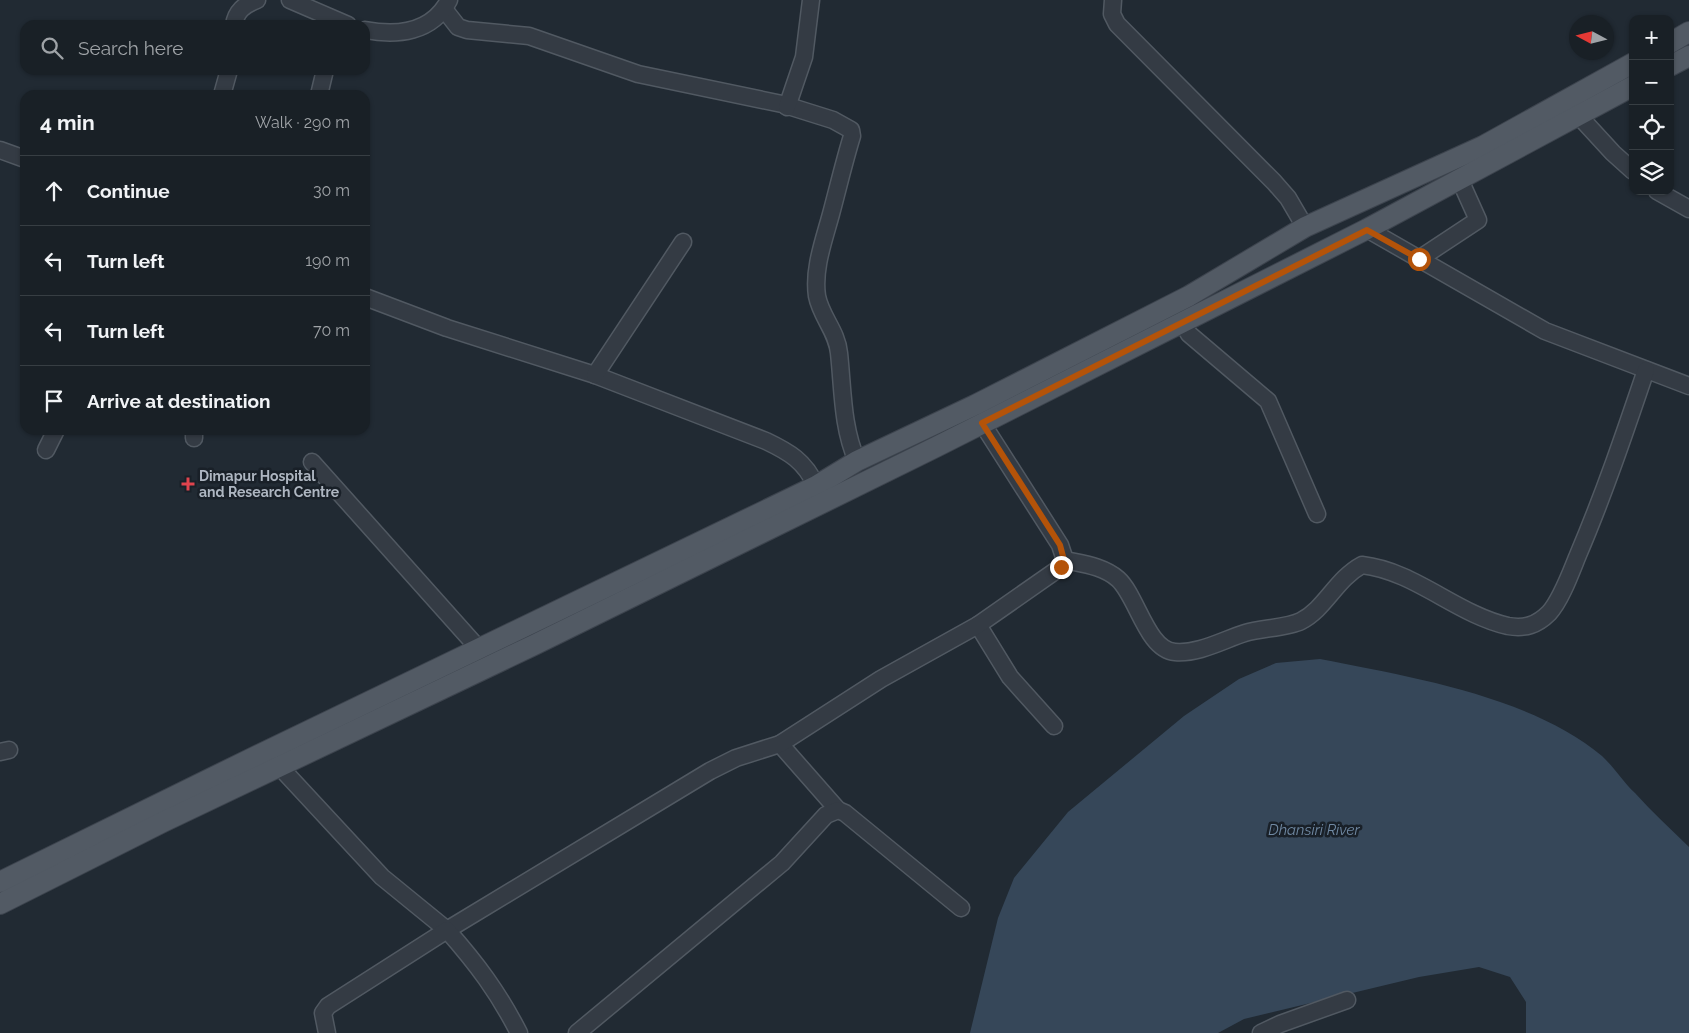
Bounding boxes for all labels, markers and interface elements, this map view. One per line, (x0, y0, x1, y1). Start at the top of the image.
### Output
north arrow (1569, 15, 1614, 60)
map controls (1629, 15, 1674, 195)
button: + (1629, 15, 1674, 60)
search box (20, 20, 370, 75)
icon: search (38, 34, 66, 62)
text: Search here (78, 37, 184, 59)
button: − (1629, 60, 1674, 105)
button: locate (1629, 105, 1674, 150)
text: 4 min (40, 110, 95, 135)
text: Walk · 290 m (255, 113, 350, 132)
button: layers (1629, 150, 1674, 195)
icon: ahead (40, 177, 68, 205)
text: Continue (87, 180, 170, 202)
text: 30 m (313, 181, 350, 200)
icon: left (40, 247, 68, 275)
route start (1408, 248, 1431, 271)
text: Turn left (87, 250, 164, 272)
text: 190 m (305, 251, 350, 270)
icon: left (40, 317, 68, 345)
text: Turn left (87, 320, 164, 342)
text: 70 m (313, 321, 350, 340)
icon: arrive (40, 387, 68, 415)
text: Arrive at destination (87, 390, 271, 412)
place label: Dimapur Hospital and Research Centre (199, 468, 340, 500)
marker: Dimapur Hospital and Research Centre (181, 477, 195, 491)
route end (1050, 556, 1073, 579)
water label: Dhansiri River (1268, 821, 1361, 839)

